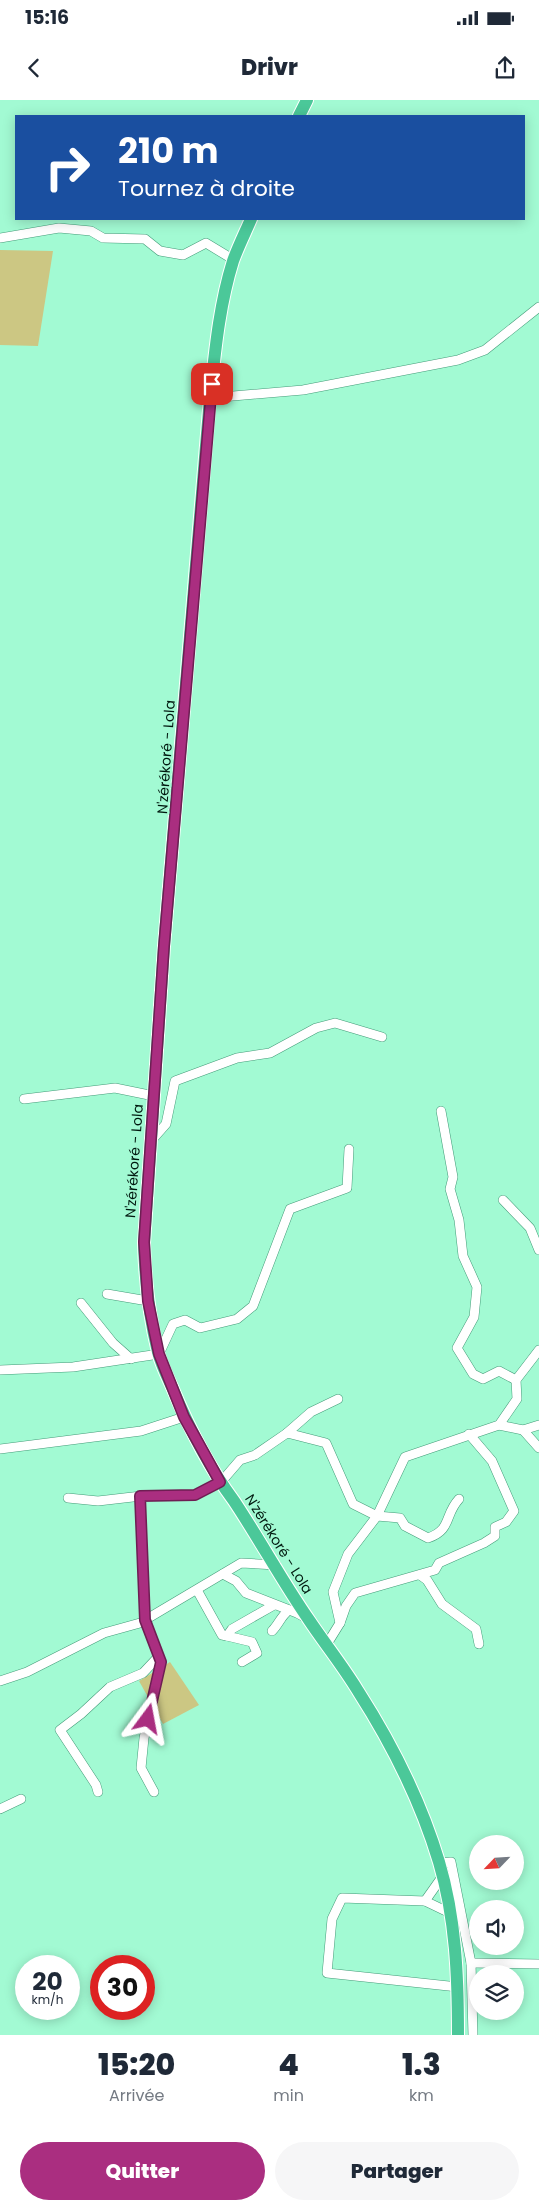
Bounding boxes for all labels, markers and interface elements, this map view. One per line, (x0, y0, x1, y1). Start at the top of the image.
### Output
text: 15:16 (25, 4, 69, 31)
text: Drivr (241, 52, 298, 83)
icon: back (20, 54, 48, 82)
icon: share (491, 54, 519, 82)
text: 210 m (118, 126, 218, 175)
icon: right (35, 135, 100, 200)
text: Tournez à droite (118, 173, 295, 204)
pin (191, 363, 233, 405)
icon: arrive (198, 370, 226, 398)
street label: N'zérékoré - Lola (152, 699, 180, 815)
street label: N'zérékoré - Lola (120, 1103, 148, 1219)
street label: N'zérékoré - Lola (240, 1490, 318, 1598)
position arrow (121, 1692, 173, 1744)
north arrow (469, 1835, 524, 1890)
map controls (469, 1835, 524, 2020)
button: sound (469, 1900, 524, 1955)
speed limit sign: 30 (90, 1955, 155, 2020)
text: 20 (32, 1964, 63, 1999)
button: layers (469, 1965, 524, 2020)
text: km/h (32, 1991, 63, 2008)
text: 15:20 (98, 2043, 175, 2086)
text: 4 (278, 2043, 299, 2086)
text: 1.3 (402, 2043, 441, 2086)
text: Arrivée (109, 2084, 164, 2107)
text: min (273, 2084, 304, 2107)
text: km (409, 2084, 434, 2107)
button: Quitter (20, 2142, 265, 2200)
button: Partager (275, 2142, 519, 2200)

